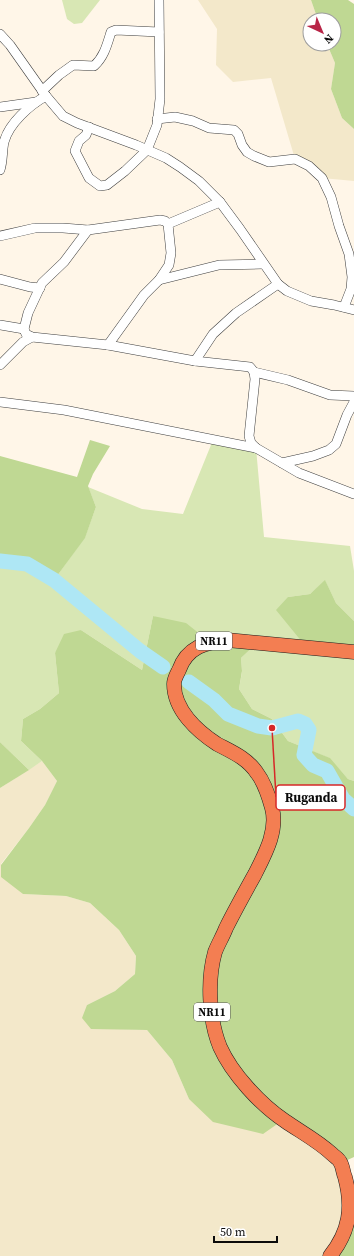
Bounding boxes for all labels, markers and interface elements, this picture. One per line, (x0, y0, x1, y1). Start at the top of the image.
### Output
north arrow (302, 12, 342, 52)
text: N (321, 31, 337, 47)
road number: NR11 (196, 632, 232, 650)
callout: Ruganda (276, 785, 345, 810)
text: Ruganda (285, 789, 337, 806)
road number: NR11 (194, 1003, 230, 1021)
scale bar (214, 1218, 277, 1244)
text: 50 m (220, 1224, 246, 1240)

